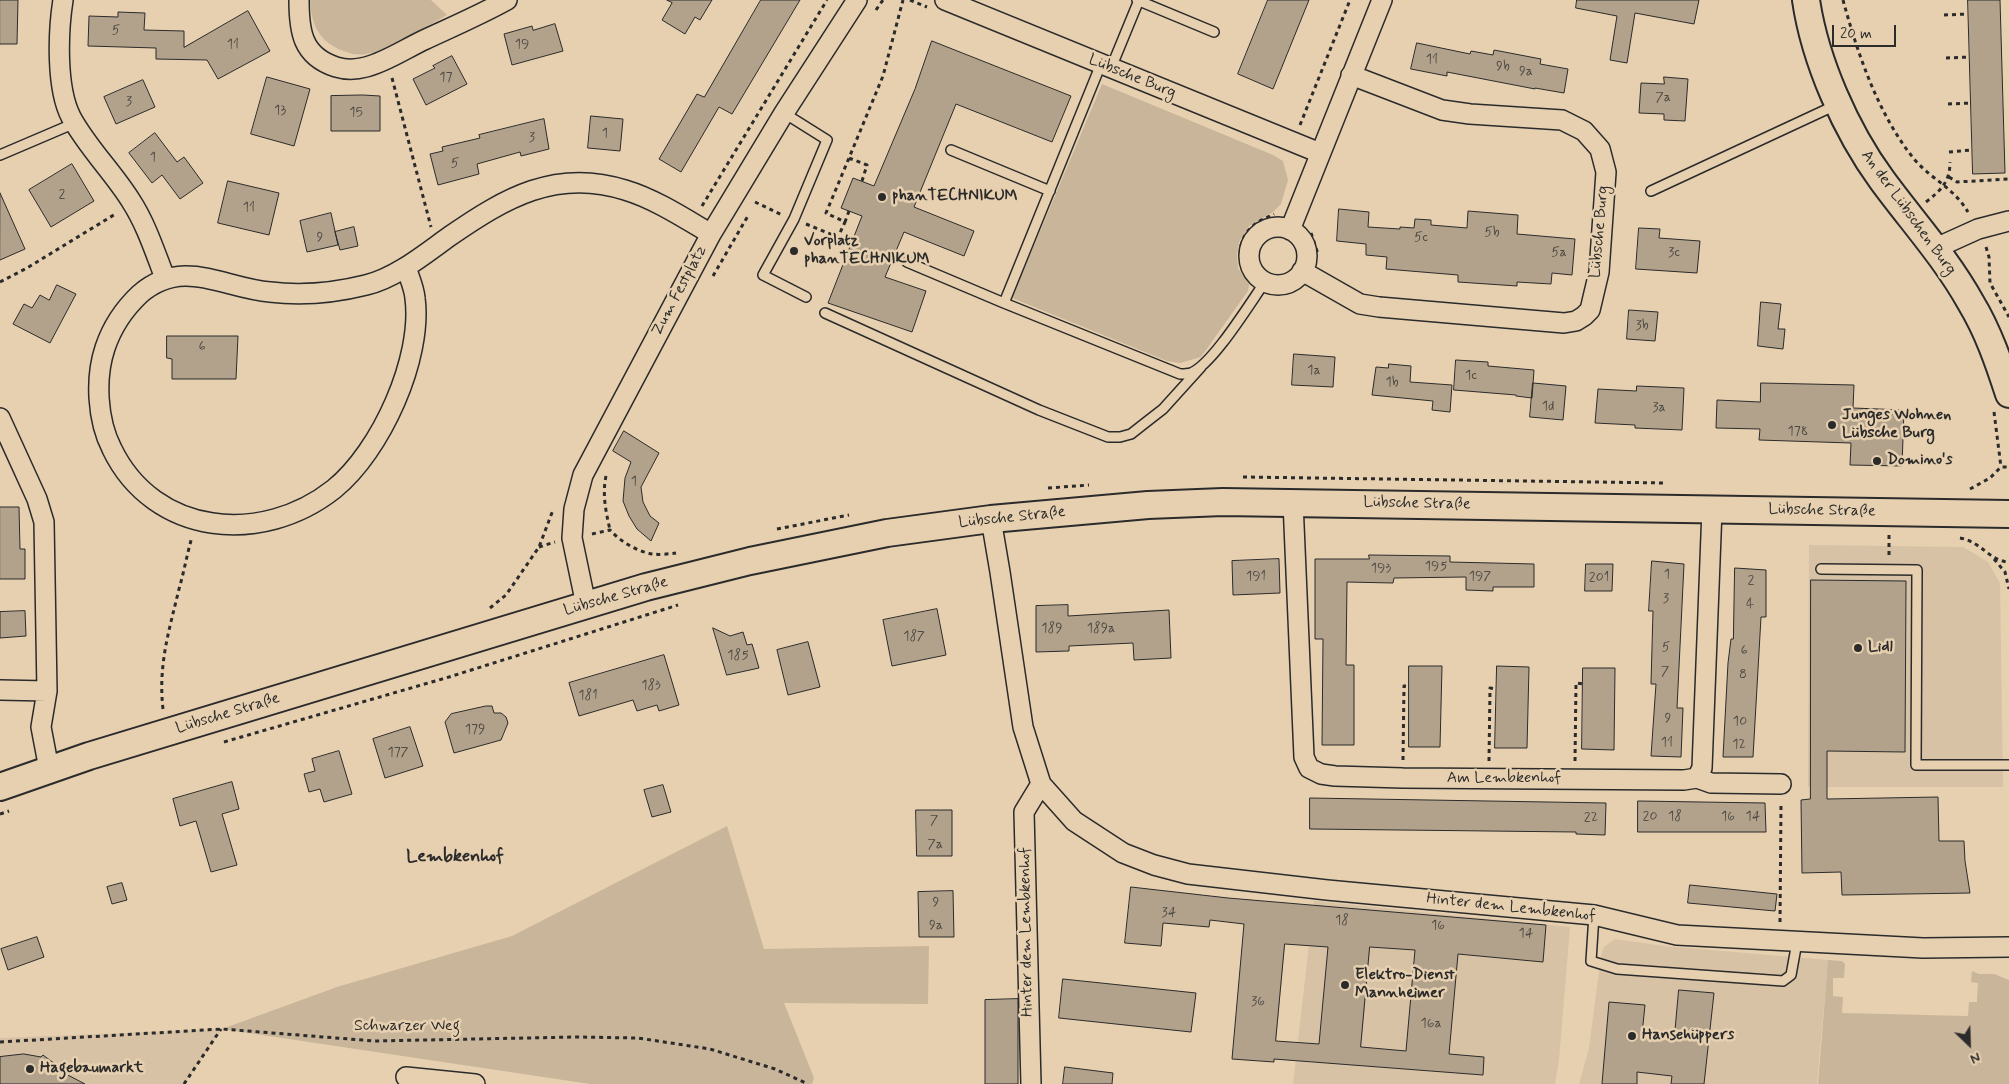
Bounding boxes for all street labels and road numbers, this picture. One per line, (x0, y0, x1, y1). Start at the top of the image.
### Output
street label: Lübsche Burg (1085, 51, 1179, 103)
street label: An der Lübschen Burg (1856, 147, 1960, 279)
street label: Lübsche Burg (1586, 185, 1614, 279)
street label: Zum Festplatz (648, 243, 712, 339)
street label: Lübsche Straße (1363, 493, 1471, 515)
street label: Lübsche Straße (1768, 500, 1876, 522)
street label: Lübsche Straße (958, 503, 1066, 533)
street label: Lübsche Straße (562, 573, 670, 621)
street label: Lübsche Straße (174, 689, 282, 739)
street label: Am Lembkenhof (1447, 769, 1561, 789)
street label: Hinter dem Lembkenhof (1016, 847, 1038, 1017)
street label: Hinter dem Lembkenhof (1425, 890, 1597, 926)
street label: Schwarzer Weg (354, 1017, 460, 1037)

